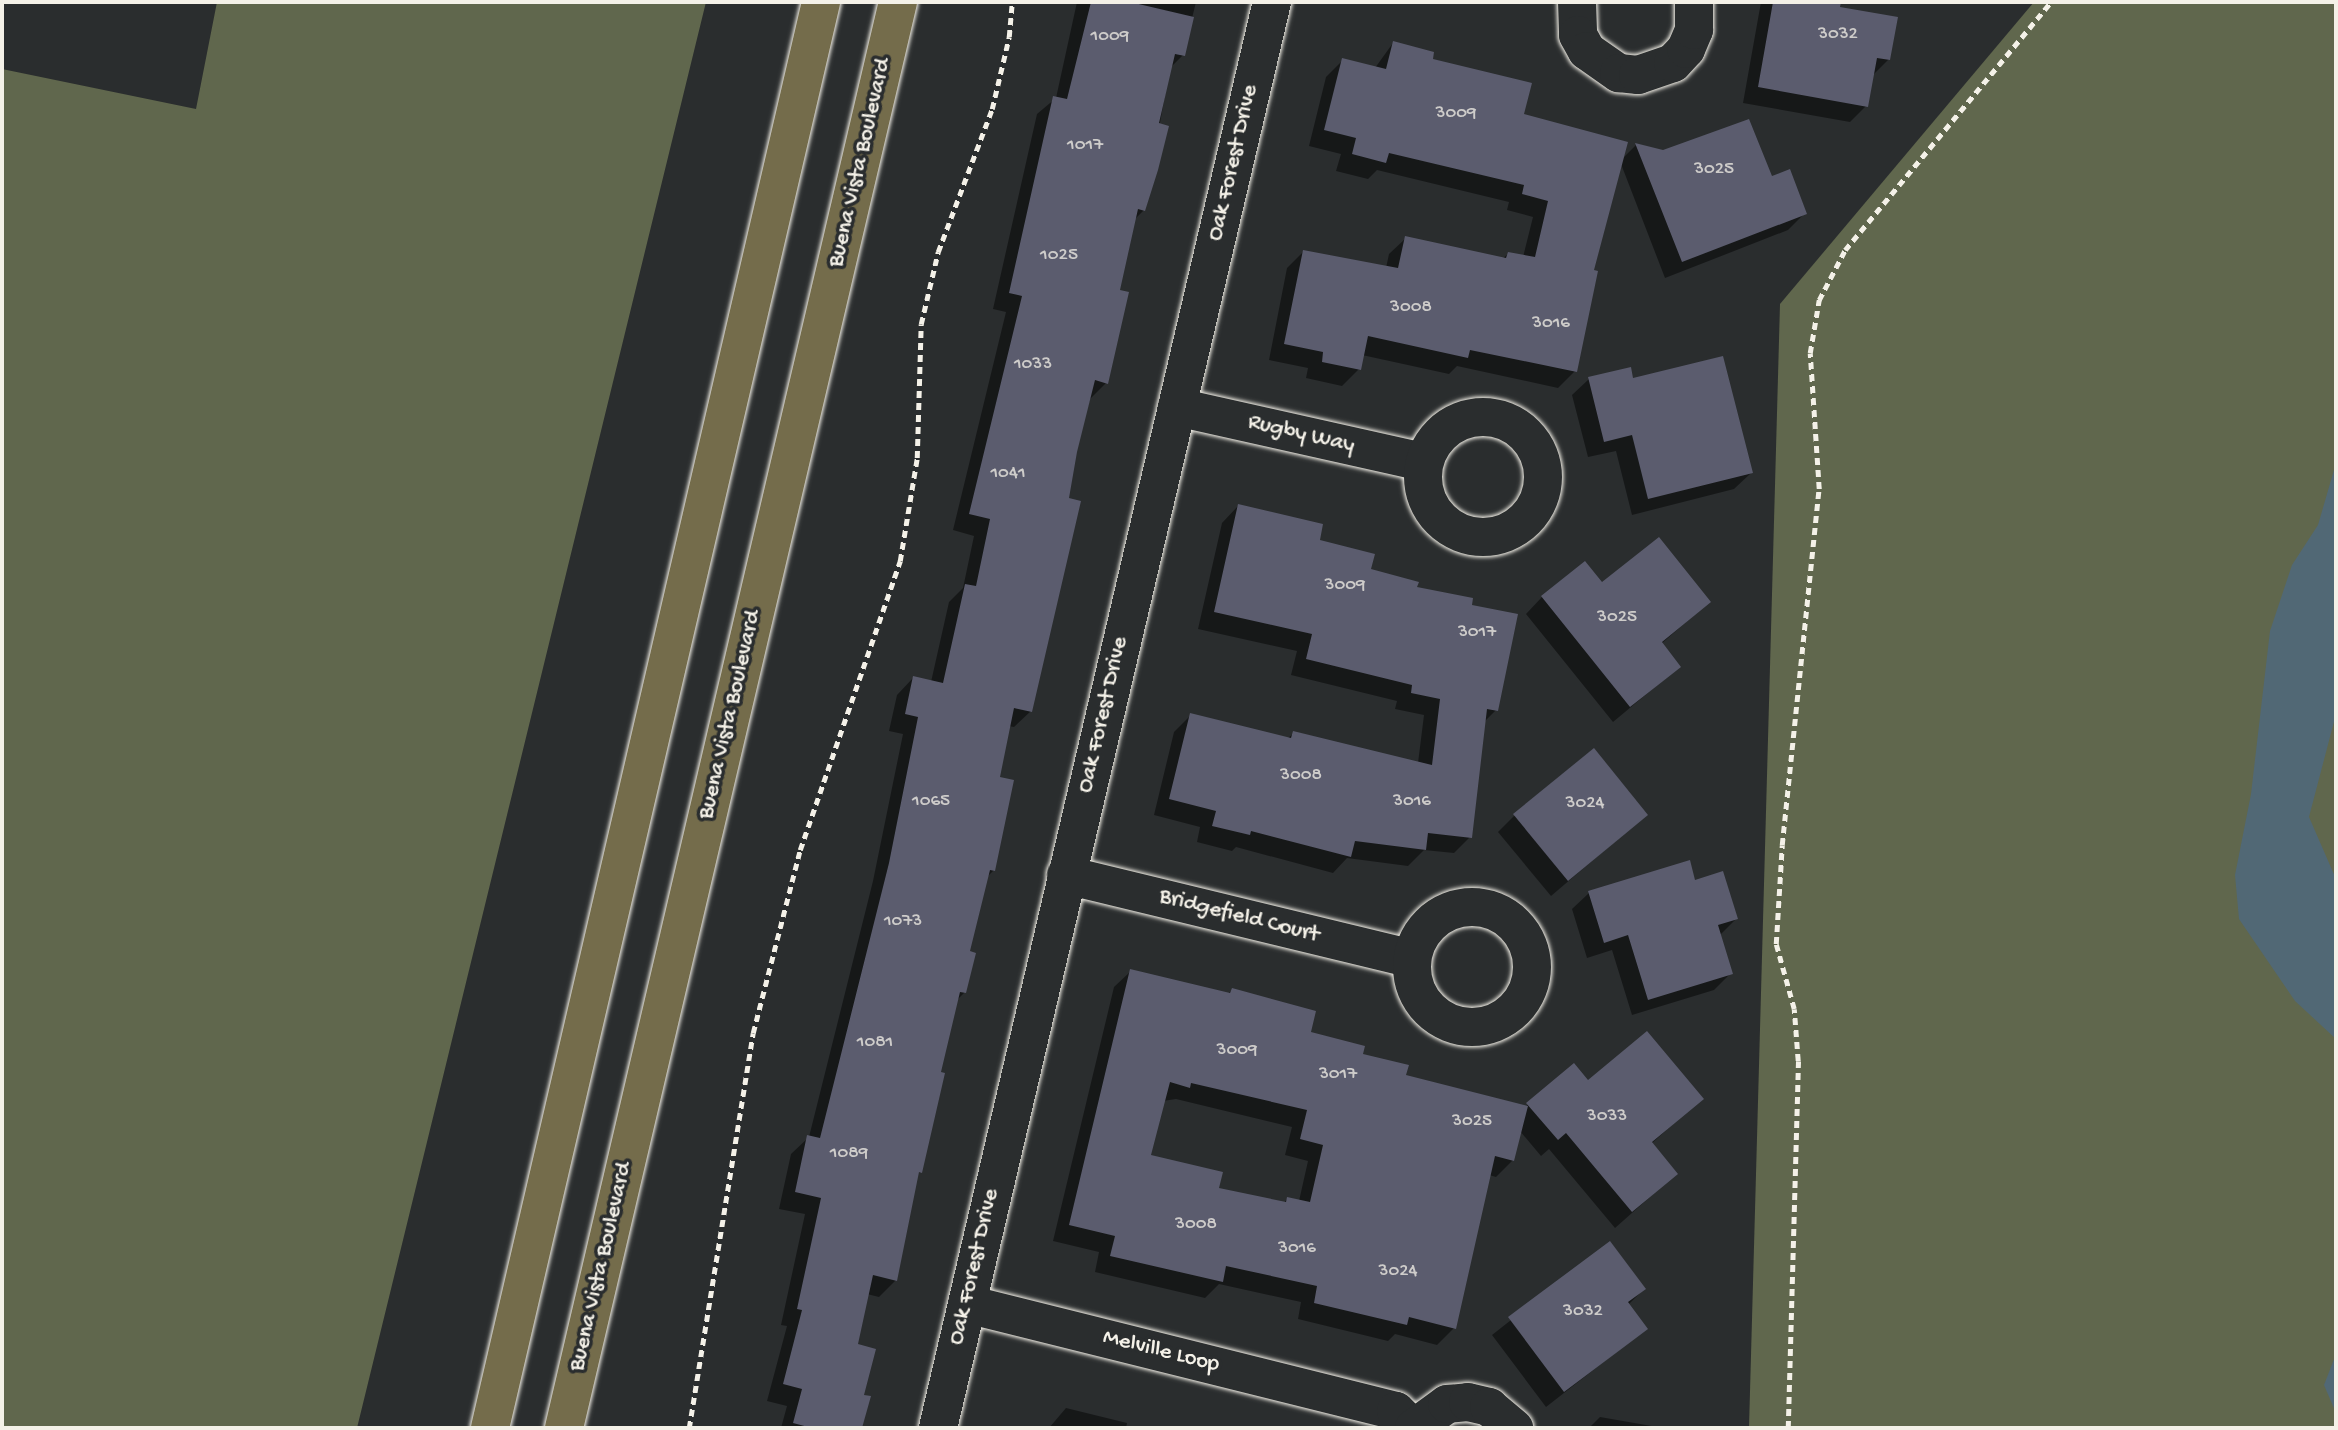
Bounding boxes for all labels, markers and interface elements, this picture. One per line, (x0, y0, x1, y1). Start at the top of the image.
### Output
house number: 3032 (1818, 24, 1858, 46)
house number: 1009 (1091, 26, 1129, 48)
street label: Buena Vista Boulevard (824, 56, 898, 270)
street label: Oak Forest Drive (1203, 82, 1265, 244)
house number: 3009 (1436, 103, 1476, 125)
house number: 1017 (1067, 135, 1103, 157)
house number: 3025 (1694, 159, 1734, 181)
house number: 1025 (1040, 245, 1078, 267)
house number: 3008 (1390, 297, 1432, 319)
house number: 3016 (1532, 313, 1570, 335)
house number: 1033 (1014, 354, 1052, 376)
street label: Rugby Way (1245, 409, 1357, 461)
house number: 1041 (990, 463, 1026, 485)
house number: 3009 (1325, 575, 1365, 597)
house number: 3025 (1597, 607, 1637, 629)
street label: Buena Vista Boulevard (694, 608, 768, 822)
house number: 3017 (1458, 622, 1496, 644)
street label: Oak Forest Drive (1073, 634, 1135, 796)
house number: 3008 (1280, 765, 1322, 787)
house number: 1065 (912, 791, 950, 813)
house number: 3016 (1393, 791, 1431, 813)
house number: 3024 (1566, 793, 1604, 815)
street label: Bridgefield Court (1156, 884, 1322, 950)
house number: 1073 (884, 911, 922, 933)
house number: 1081 (857, 1032, 893, 1054)
house number: 3009 (1217, 1040, 1257, 1062)
house number: 3017 (1319, 1064, 1357, 1086)
house number: 3033 (1587, 1106, 1627, 1128)
house number: 3025 (1452, 1111, 1492, 1133)
house number: 1089 (830, 1143, 868, 1165)
street label: Buena Vista Boulevard (565, 1160, 639, 1374)
street label: Oak Forest Drive (944, 1186, 1006, 1348)
house number: 3008 (1175, 1214, 1217, 1236)
house number: 3016 (1278, 1238, 1316, 1260)
house number: 3024 (1379, 1261, 1417, 1283)
house number: 3032 (1563, 1301, 1603, 1323)
street label: Melville Loop (1100, 1324, 1222, 1380)

